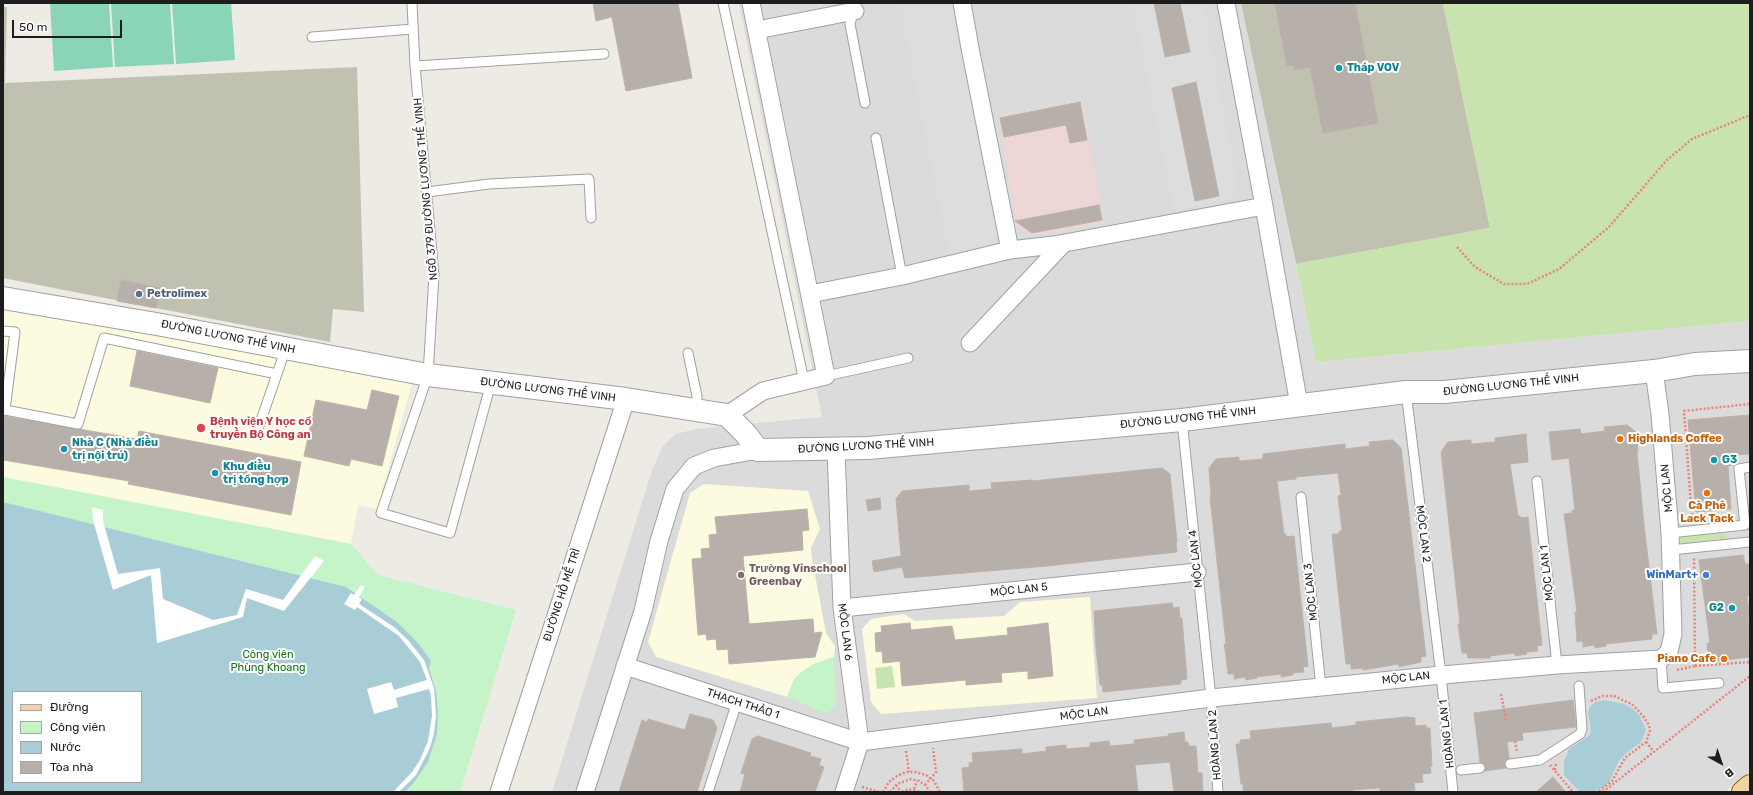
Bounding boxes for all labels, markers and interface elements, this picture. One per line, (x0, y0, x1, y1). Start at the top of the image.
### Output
scale bar (14, 12, 124, 38)
text: 50 m (19, 20, 47, 34)
place label: Tháp VOV (1347, 61, 1399, 75)
marker: Tháp VOV (1334, 63, 1344, 73)
street label: NGÕ 379 ĐƯỜNG LƯƠNG THẾ VINH (411, 97, 441, 281)
place label: Petrolimex (147, 287, 207, 301)
marker: Petrolimex (134, 289, 144, 299)
street label: ĐƯỜNG LƯƠNG THẾ VINH (160, 318, 296, 356)
street label: ĐƯỜNG LƯƠNG THẾ VINH (1442, 371, 1580, 399)
street label: ĐƯỜNG LƯƠNG THẾ VINH (479, 375, 617, 405)
street label: ĐƯỜNG LƯƠNG THẾ VINH (1119, 404, 1257, 432)
place label: Bệnh viện Y học cổ truyền Bộ Công an (210, 415, 311, 441)
marker: Bệnh viện Y học cổ truyền Bộ Công an (195, 422, 207, 434)
place label: Highlands Coffee (1628, 432, 1722, 446)
marker: Highlands Coffee (1615, 434, 1625, 444)
place label: Nhà C (Nhà điều trị nội trú) (72, 436, 158, 462)
street label: ĐƯỜNG LƯƠNG THẾ VINH (798, 436, 934, 456)
marker: Nhà C (Nhà điều trị nội trú) (59, 444, 69, 454)
place label: G3 (1722, 453, 1737, 467)
marker: G3 (1709, 455, 1719, 465)
place label: Khu điều trị tổng hợp (223, 460, 289, 486)
street label: MỘC LAN (1658, 463, 1676, 513)
marker: Khu điều trị tổng hợp (210, 468, 220, 478)
marker: Cà Phê Lack Tack (1702, 488, 1712, 498)
place label: Cà Phê Lack Tack (1680, 499, 1734, 525)
street label: MỘC LAN 2 (1413, 505, 1433, 563)
street label: MỘC LAN 4 (1186, 529, 1206, 589)
street label: MỘC LAN 1 (1538, 545, 1556, 601)
street label: ĐƯỜNG HỒ MỄ TRÌ (541, 547, 583, 643)
place label: Trường Vinschool Greenbay (749, 562, 847, 588)
street label: MỘC LAN 3 (1301, 563, 1321, 621)
place label: WinMart+ (1646, 568, 1698, 582)
marker: Trường Vinschool Greenbay (736, 570, 746, 580)
marker: WinMart+ (1701, 570, 1711, 580)
street label: MỘC LAN 5 (990, 580, 1048, 600)
place label: G2 (1709, 601, 1724, 615)
street label: MỘC LAN 6 (835, 602, 855, 662)
marker: G2 (1727, 603, 1737, 613)
park label: Công viên Phùng Khoang (230, 648, 306, 674)
place label: Piano Cafe (1657, 652, 1716, 666)
marker: Piano Cafe (1719, 654, 1729, 664)
street label: MỘC LAN (1381, 669, 1431, 687)
street label: THẠCH THẢO 1 (705, 686, 781, 722)
legend (12, 691, 142, 783)
street label: HOÀNG LAN 1 (1437, 699, 1457, 769)
text: Đường (50, 700, 89, 714)
street label: MỘC LAN (1059, 704, 1109, 724)
street label: HOÀNG LAN 2 (1206, 709, 1224, 781)
text: Công viên (50, 720, 105, 734)
text: Nước (50, 740, 81, 754)
north arrow (1701, 743, 1741, 783)
text: Tòa nhà (50, 760, 93, 774)
text: B (1722, 765, 1736, 780)

